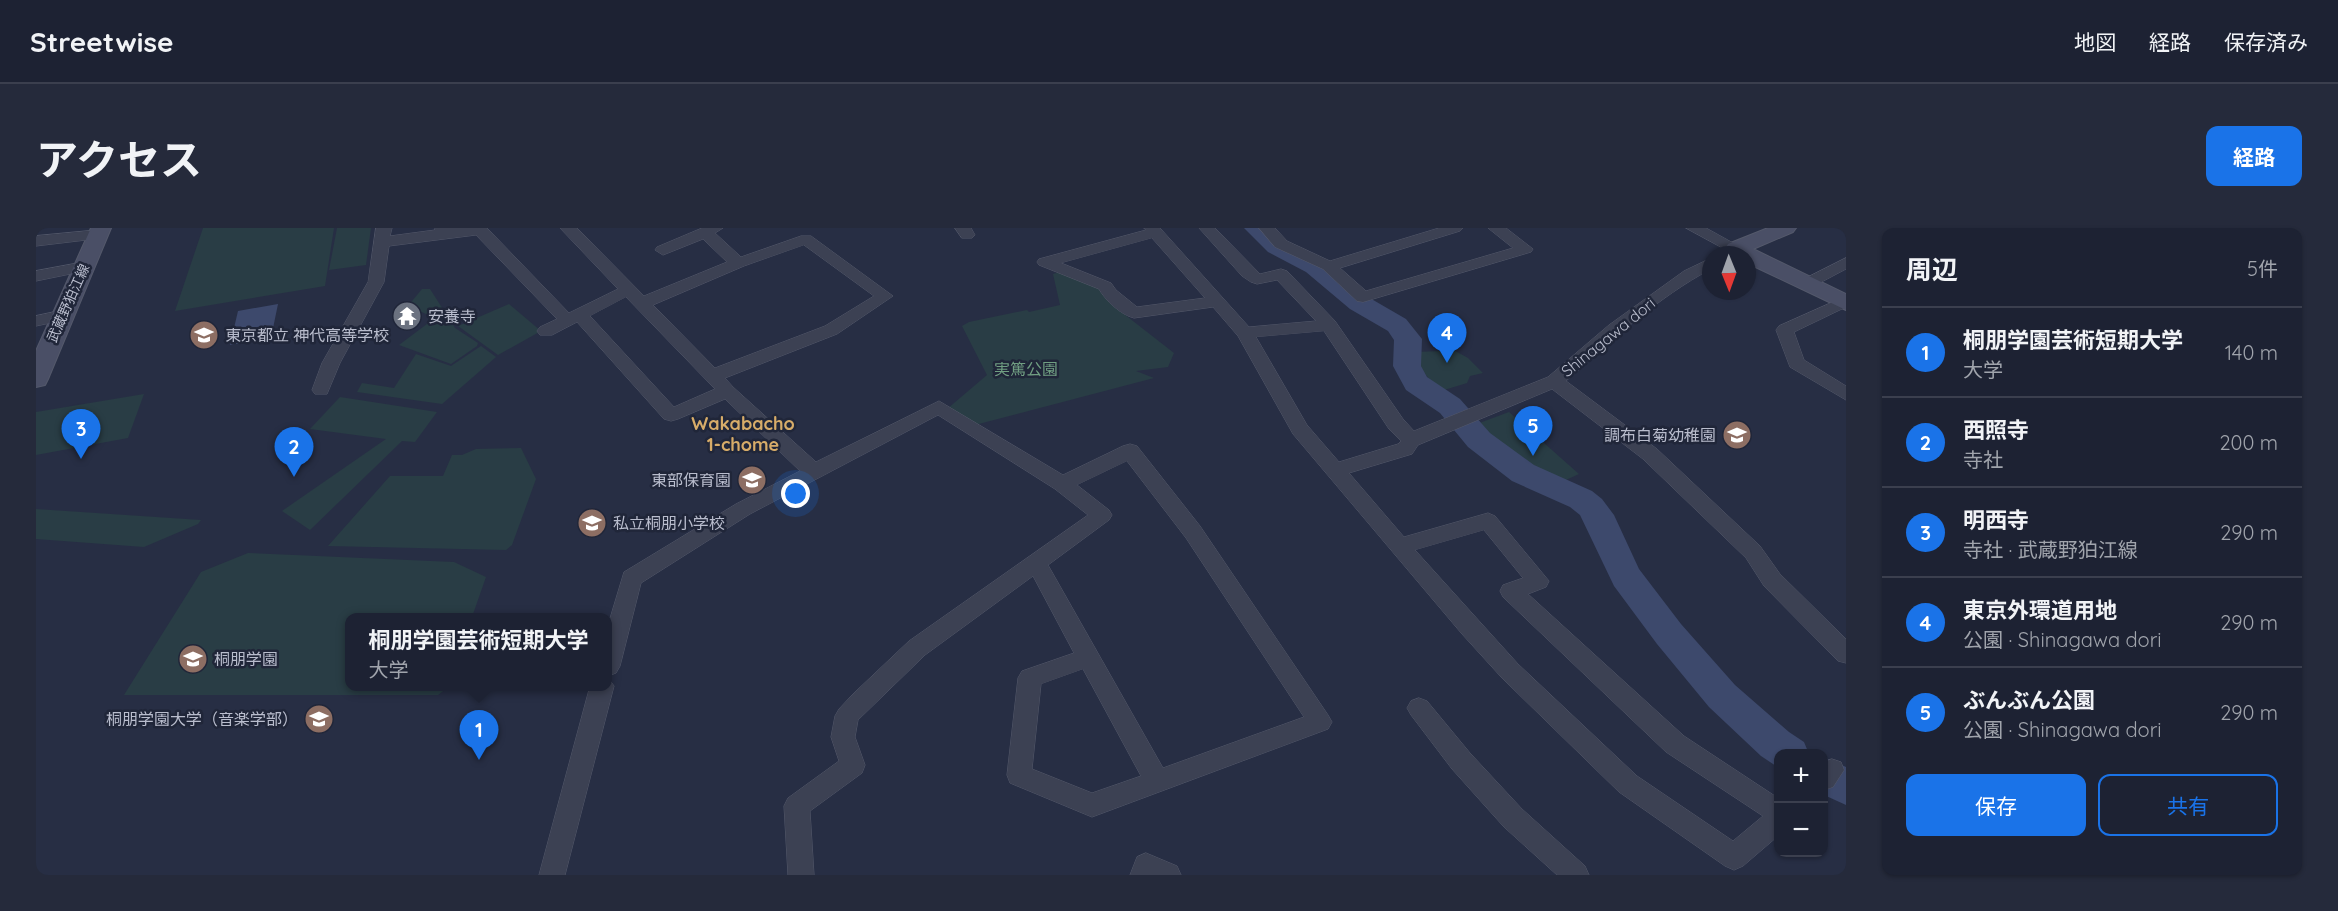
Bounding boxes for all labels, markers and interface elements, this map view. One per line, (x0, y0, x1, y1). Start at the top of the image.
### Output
text: Streetwise (30, 24, 173, 59)
text: 地図 (2074, 29, 2116, 55)
text: 経路 (2149, 29, 2191, 55)
text: 保存済み (2224, 29, 2308, 55)
button: 経路 (2206, 126, 2302, 186)
text: アクセス (36, 133, 202, 186)
north arrow (1702, 246, 1756, 300)
text: 周辺 (1906, 253, 1958, 286)
text: 5件 (2247, 256, 2278, 281)
street label: 武蔵野狛江線 (43, 261, 93, 345)
street label: Shinagawa dori (1557, 293, 1659, 381)
temple icon: 安養寺 (391, 300, 423, 332)
place label: 安養寺 (428, 306, 476, 326)
pin: 4 (1428, 314, 1466, 363)
school or university icon: 東京都立 神代高等学校 (188, 319, 220, 351)
place label: 東京都立 神代高等学校 (225, 325, 389, 345)
text: 桐朋学園芸術短期大学 (1963, 326, 2183, 354)
text: 1 (1922, 340, 1929, 365)
text: 140 m (2225, 340, 2278, 365)
text: 大学 (1963, 357, 2003, 382)
park label: 実篤公園 (994, 359, 1058, 379)
pin: 5 (1514, 406, 1552, 456)
pin: 3 (62, 410, 100, 459)
district label: Wakabacho 1-chome (691, 412, 795, 456)
text: 西照寺 (1963, 416, 2029, 444)
school or university icon: 調布白菊幼稚園 (1721, 419, 1753, 451)
place label: 調布白菊幼稚園 (1604, 425, 1716, 445)
pin: 2 (274, 428, 314, 477)
text: 2 (1920, 430, 1931, 455)
text: 200 m (2219, 430, 2278, 455)
text: 寺社 (1963, 447, 2003, 472)
school or university icon: 東部保育園 (736, 464, 768, 496)
place label: 東部保育園 (651, 470, 731, 490)
your location (781, 479, 810, 508)
text: 明西寺 (1963, 506, 2029, 534)
school or university icon: 私立桐朋小学校 (576, 507, 608, 539)
place label: 私立桐朋小学校 (613, 513, 725, 533)
text: 3 (1920, 520, 1931, 545)
text: 290 m (2220, 520, 2278, 545)
text: 寺社 · 武蔵野狛江線 (1963, 537, 2138, 562)
text: 東京外環道用地 (1963, 596, 2117, 624)
text: 4 (1920, 610, 1931, 635)
text: 290 m (2220, 610, 2278, 635)
popup (345, 613, 612, 691)
text: 桐朋学園芸術短期大学 (368, 626, 589, 654)
text: 公園 · Shinagawa dori (1963, 627, 2162, 652)
school or university icon: 桐朋学園 (177, 643, 209, 675)
place label: 桐朋学園 (214, 649, 278, 669)
text: 大学 (368, 657, 408, 682)
text: ぶんぶん公園 (1963, 686, 2095, 714)
text: 5 (1920, 700, 1931, 725)
text: 290 m (2220, 700, 2278, 725)
school or university icon: 桐朋学園大学（音楽学部） (303, 703, 335, 735)
place label: 桐朋学園大学（音楽学部） (106, 709, 298, 729)
pin: 1 (460, 710, 498, 760)
text: 公園 · Shinagawa dori (1963, 717, 2162, 742)
map controls (1774, 749, 1828, 857)
button: + (1774, 749, 1828, 803)
button: 保存 (1906, 774, 2086, 836)
button: 共有 (2098, 774, 2278, 836)
button: − (1774, 803, 1828, 857)

